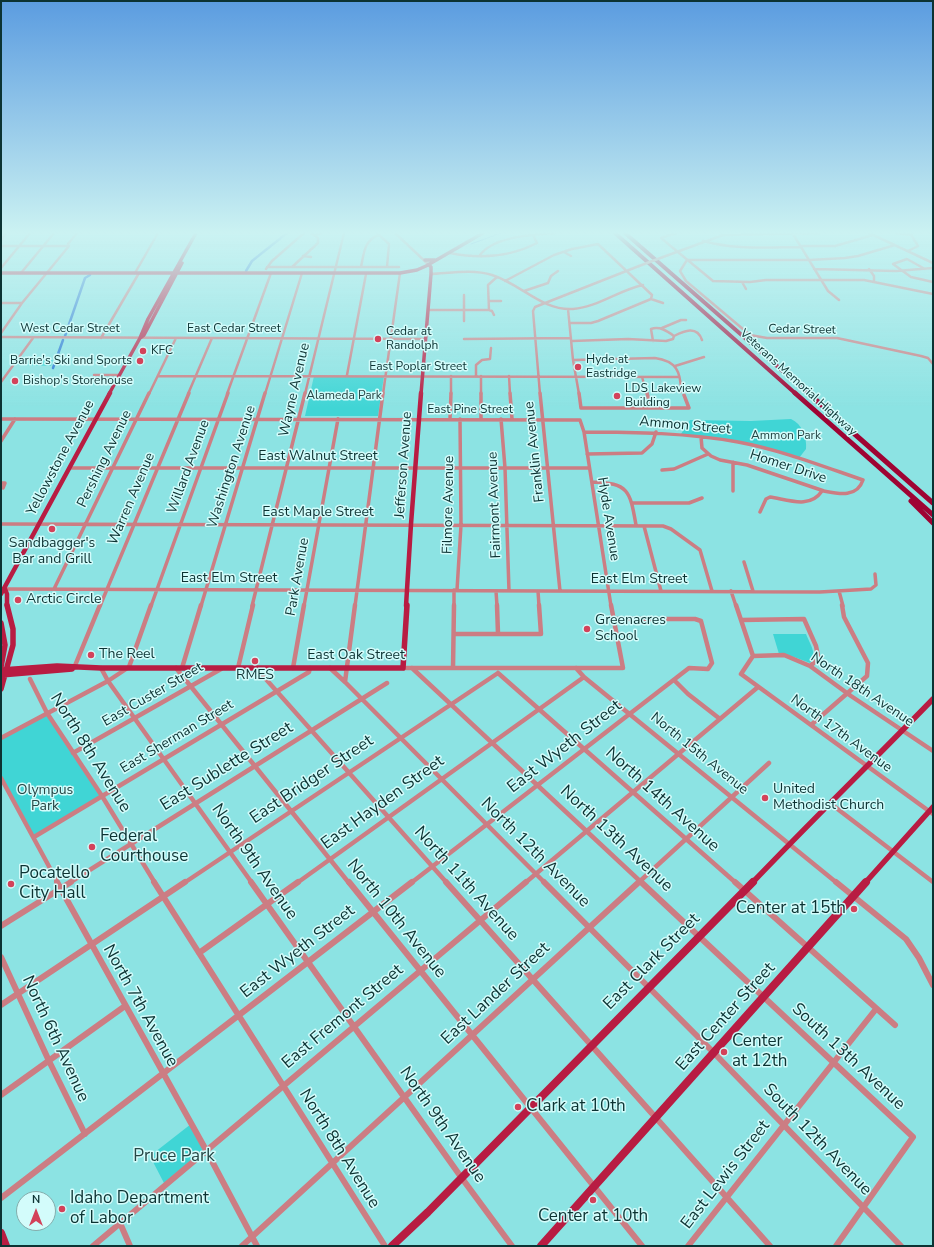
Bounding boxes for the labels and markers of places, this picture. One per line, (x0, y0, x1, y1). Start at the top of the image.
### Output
place label: Cedar at Randolph (386, 325, 438, 353)
marker: Cedar at Randolph (373, 334, 383, 344)
place label: KFC (151, 344, 173, 358)
marker: KFC (138, 346, 148, 356)
place label: Hyde at Eastridge (586, 353, 637, 381)
place label: Barrie's Ski and Sports (10, 354, 132, 368)
marker: Barrie's Ski and Sports (135, 356, 145, 366)
marker: Hyde at Eastridge (573, 362, 583, 372)
place label: Bishop's Storehouse (23, 374, 133, 388)
marker: Bishop's Storehouse (10, 376, 20, 386)
place label: LDS Lakeview Building (625, 382, 701, 410)
marker: LDS Lakeview Building (612, 391, 622, 401)
marker: Sandbagger's Bar and Grill (47, 524, 57, 534)
place label: Sandbagger's Bar and Grill (9, 536, 95, 568)
place label: Arctic Circle (26, 592, 101, 608)
marker: Arctic Circle (13, 595, 23, 605)
place label: Greenacres School (595, 613, 666, 646)
marker: Greenacres School (582, 624, 592, 634)
place label: The Reel (99, 647, 155, 663)
marker: The Reel (86, 650, 96, 660)
marker: RMES (250, 656, 260, 666)
place label: RMES (236, 668, 274, 684)
place label: United Methodist Church (773, 782, 884, 814)
marker: United Methodist Church (760, 793, 770, 803)
place label: Federal Courthouse (100, 827, 188, 867)
marker: Federal Courthouse (87, 842, 97, 852)
place label: Pocatello City Hall (19, 864, 90, 904)
marker: Pocatello City Hall (6, 879, 16, 889)
place label: Center at 15th (736, 899, 846, 919)
marker: Center at 15th (849, 904, 859, 914)
place label: Center at 12th (732, 1032, 787, 1072)
marker: Center at 12th (719, 1047, 729, 1057)
place label: Clark at 10th (526, 1097, 626, 1117)
marker: Clark at 10th (513, 1102, 523, 1112)
place label: Idaho Department of Labor (70, 1189, 209, 1229)
marker: Center at 10th (588, 1195, 598, 1205)
marker: Idaho Department of Labor (57, 1204, 67, 1214)
place label: Center at 10th (538, 1207, 648, 1227)

